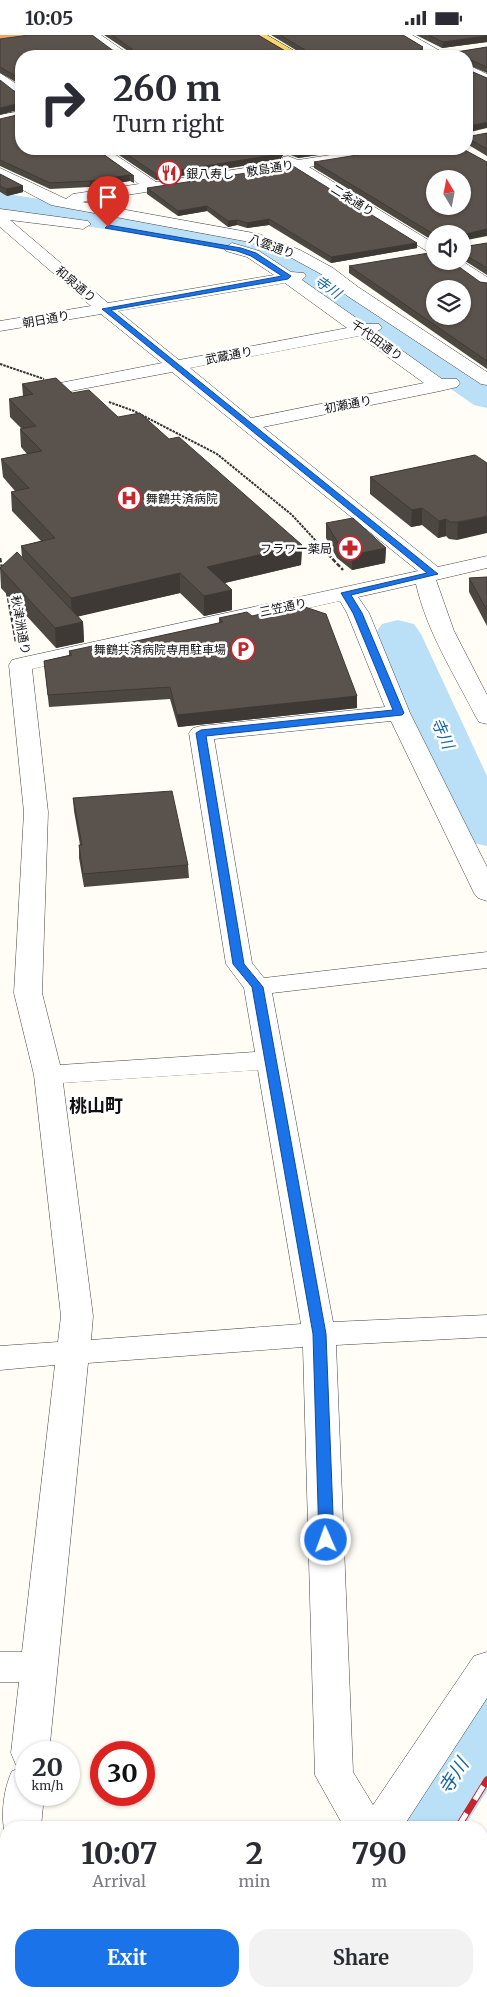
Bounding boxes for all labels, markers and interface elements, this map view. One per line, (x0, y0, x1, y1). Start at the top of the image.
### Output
text: 10:05 (25, 6, 73, 30)
text: 260 m (113, 67, 221, 111)
icon: right (30, 70, 95, 135)
text: Turn right (113, 110, 224, 138)
street label: 敷島通り (245, 157, 295, 179)
restaurant icon: 銀八寿し (156, 160, 182, 186)
place label: 銀八寿し (186, 166, 234, 181)
north arrow (426, 170, 471, 215)
map controls (426, 170, 471, 325)
pin (87, 176, 129, 227)
street label: 二条通り (329, 181, 377, 219)
icon: arrive (94, 183, 122, 211)
button: sound (426, 225, 471, 270)
street label: 八雲通り (247, 231, 297, 261)
street label: 和泉通り (53, 263, 99, 305)
water label: 寺川 (311, 272, 346, 304)
button: layers (426, 280, 471, 325)
street label: 朝日通り (21, 307, 71, 331)
street label: 千代田通り (348, 316, 406, 364)
street label: 武蔵通り (204, 343, 254, 367)
street label: 初瀬通り (323, 392, 373, 416)
hospital icon: 舞鶴共済病院 (116, 485, 142, 511)
place label: 舞鶴共済病院 (146, 491, 218, 506)
pharmacy icon: フラワー薬局 (337, 535, 363, 561)
place label: フラワー薬局 (260, 541, 332, 556)
street label: 秋津洲通り (8, 594, 34, 656)
street label: 三笠通り (258, 595, 308, 619)
parking icon: 舞鶴共済病院専用駐車場 (230, 636, 256, 662)
place label: 舞鶴共済病院専用駐車場 (94, 642, 226, 657)
water label: 寺川 (427, 714, 459, 754)
district label: 桃山町 (69, 1094, 123, 1117)
position arrow (299, 1513, 351, 1565)
speed limit sign: 30 (90, 1741, 155, 1806)
text: 20 (32, 1751, 63, 1783)
water label: 寺川 (433, 1752, 474, 1798)
text: km/h (32, 1778, 63, 1793)
text: 10:07 (81, 1834, 158, 1872)
text: 2 (246, 1834, 263, 1872)
text: 790 (351, 1834, 407, 1872)
text: Arrival (93, 1871, 146, 1891)
text: min (239, 1871, 270, 1891)
text: m (371, 1871, 387, 1891)
button: Exit (15, 1929, 239, 1987)
button: Share (249, 1929, 473, 1987)

